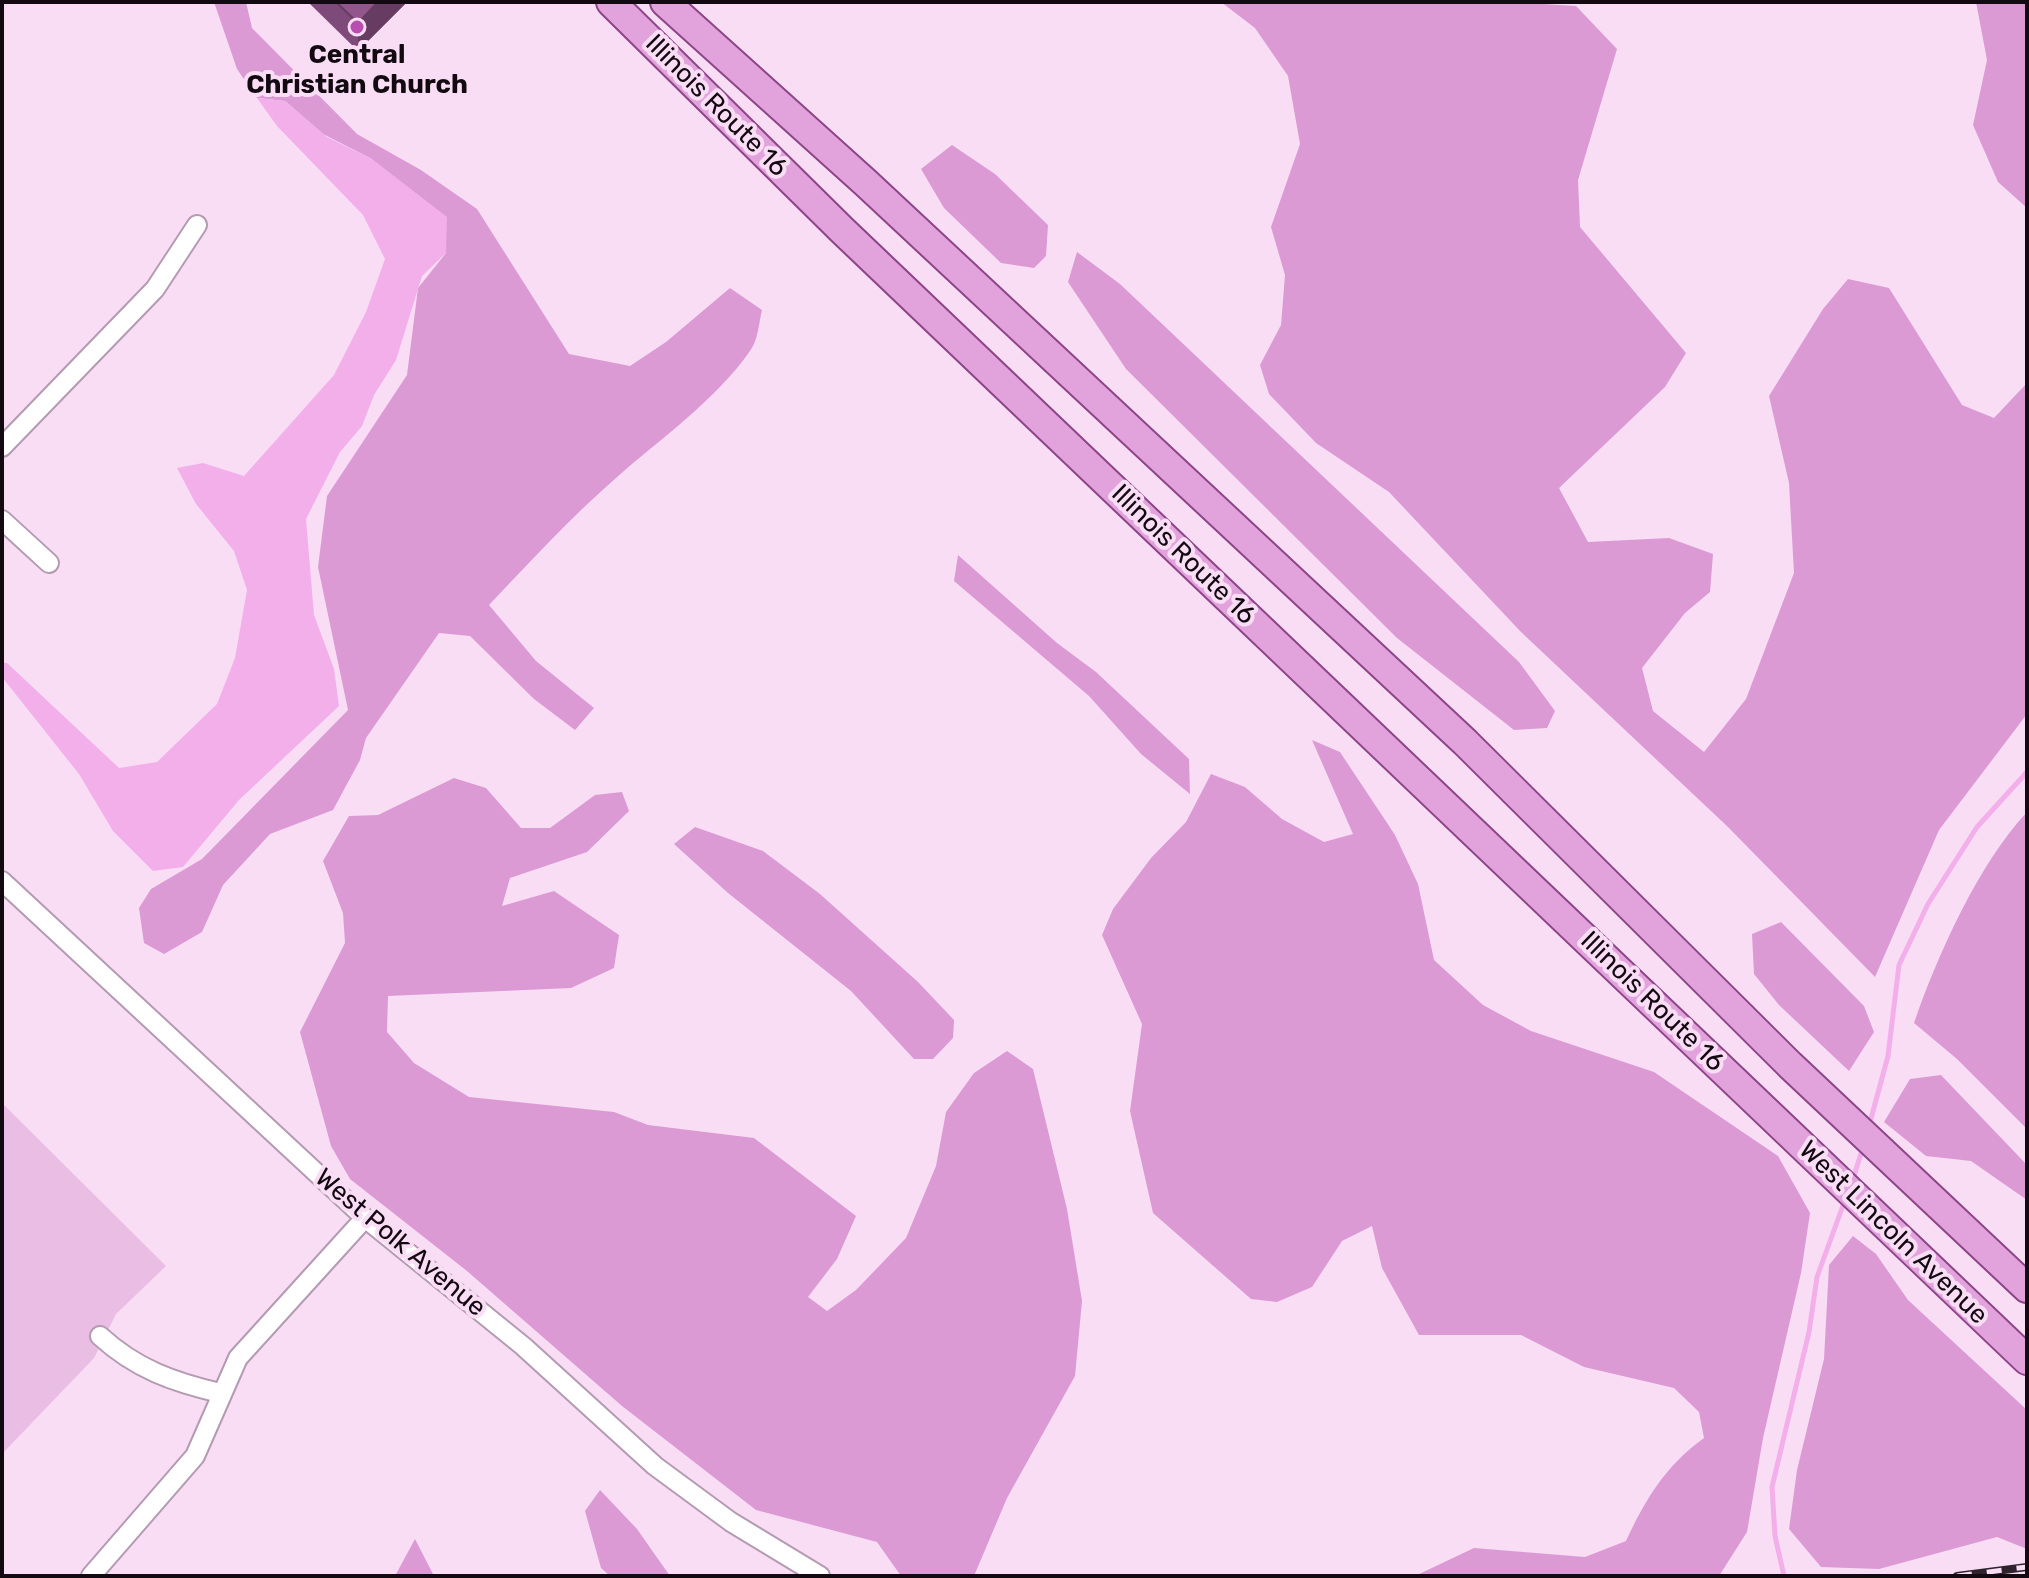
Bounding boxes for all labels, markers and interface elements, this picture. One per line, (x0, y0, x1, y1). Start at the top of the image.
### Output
marker: Central Christian Church (348, 18, 366, 36)
street label: Illinois Route 16 (639, 29, 793, 183)
place label: Central Christian Church (246, 39, 468, 100)
street label: Illinois Route 16 (1105, 478, 1261, 632)
street label: Illinois Route 16 (1574, 925, 1730, 1079)
street label: West Lincoln Avenue (1792, 1135, 1994, 1331)
street label: West Polk Avenue (308, 1163, 492, 1323)

